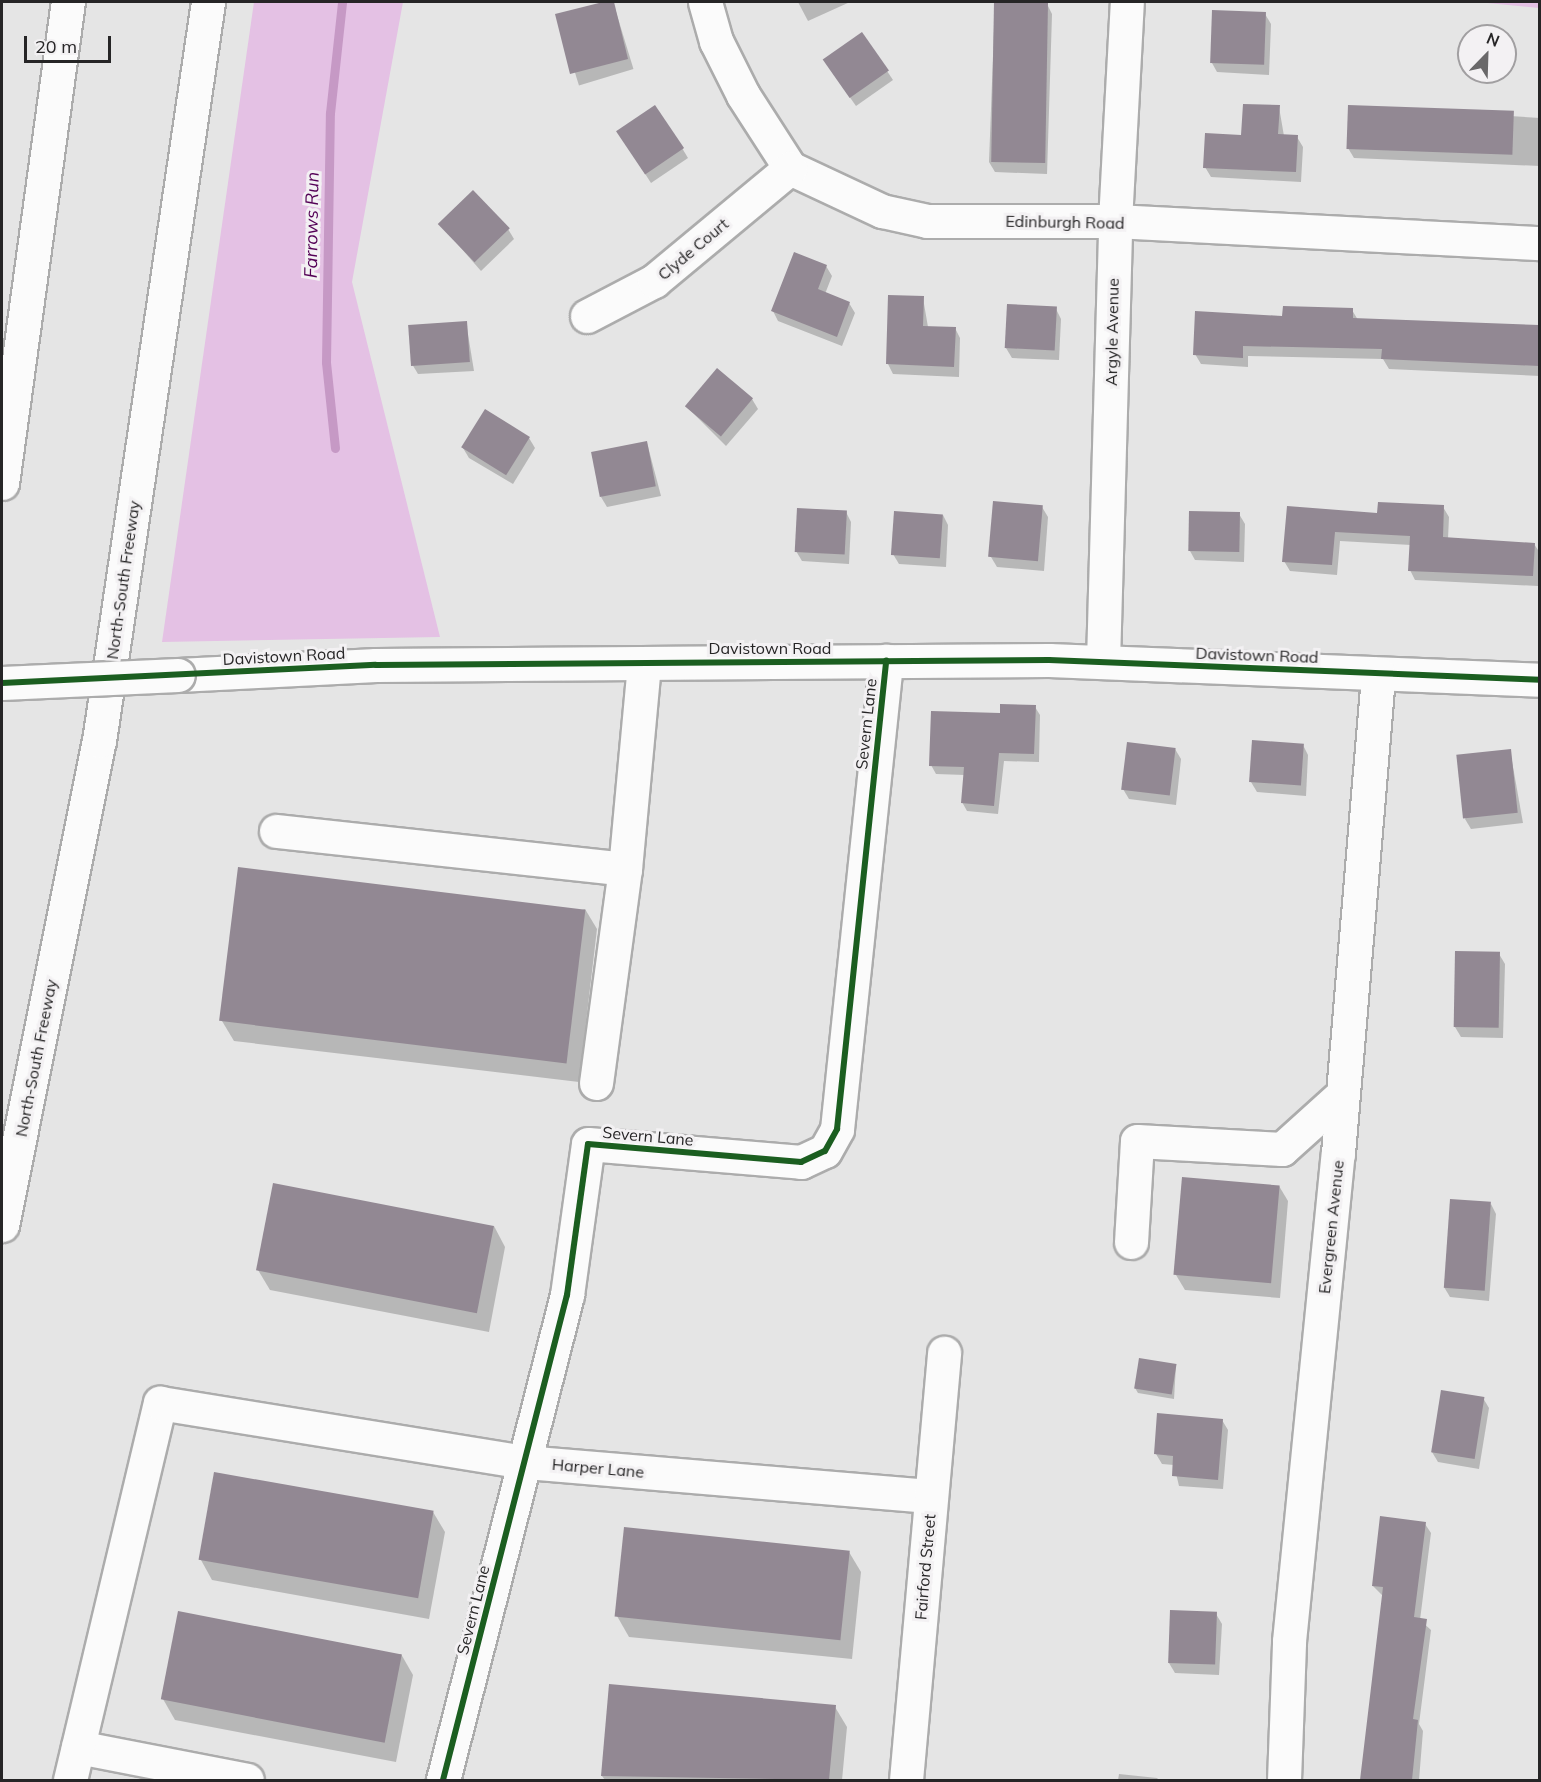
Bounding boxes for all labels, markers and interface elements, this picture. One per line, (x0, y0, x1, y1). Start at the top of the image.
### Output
scale bar (27, 24, 114, 62)
north arrow (1457, 24, 1517, 84)
text: N (1484, 28, 1503, 51)
text: 20 m (35, 35, 77, 58)
water label: Farrows Run (300, 172, 324, 278)
street label: Edinburgh Road (1005, 211, 1125, 233)
street label: Clyde Court (654, 214, 732, 284)
street label: Argyle Avenue (1101, 278, 1123, 386)
street label: North-South Freeway (102, 499, 144, 661)
street label: Davistown Road (709, 638, 831, 658)
street label: Davistown Road (222, 643, 346, 669)
street label: Davistown Road (1195, 643, 1319, 667)
street label: Severn Lane (852, 678, 880, 770)
street label: North-South Freeway (11, 978, 61, 1138)
street label: Severn Lane (602, 1122, 694, 1150)
street label: Evergreen Avenue (1314, 1159, 1348, 1295)
street label: Harper Lane (551, 1454, 645, 1482)
street label: Fairford Street (911, 1513, 939, 1621)
street label: Severn Lane (453, 1563, 493, 1657)

